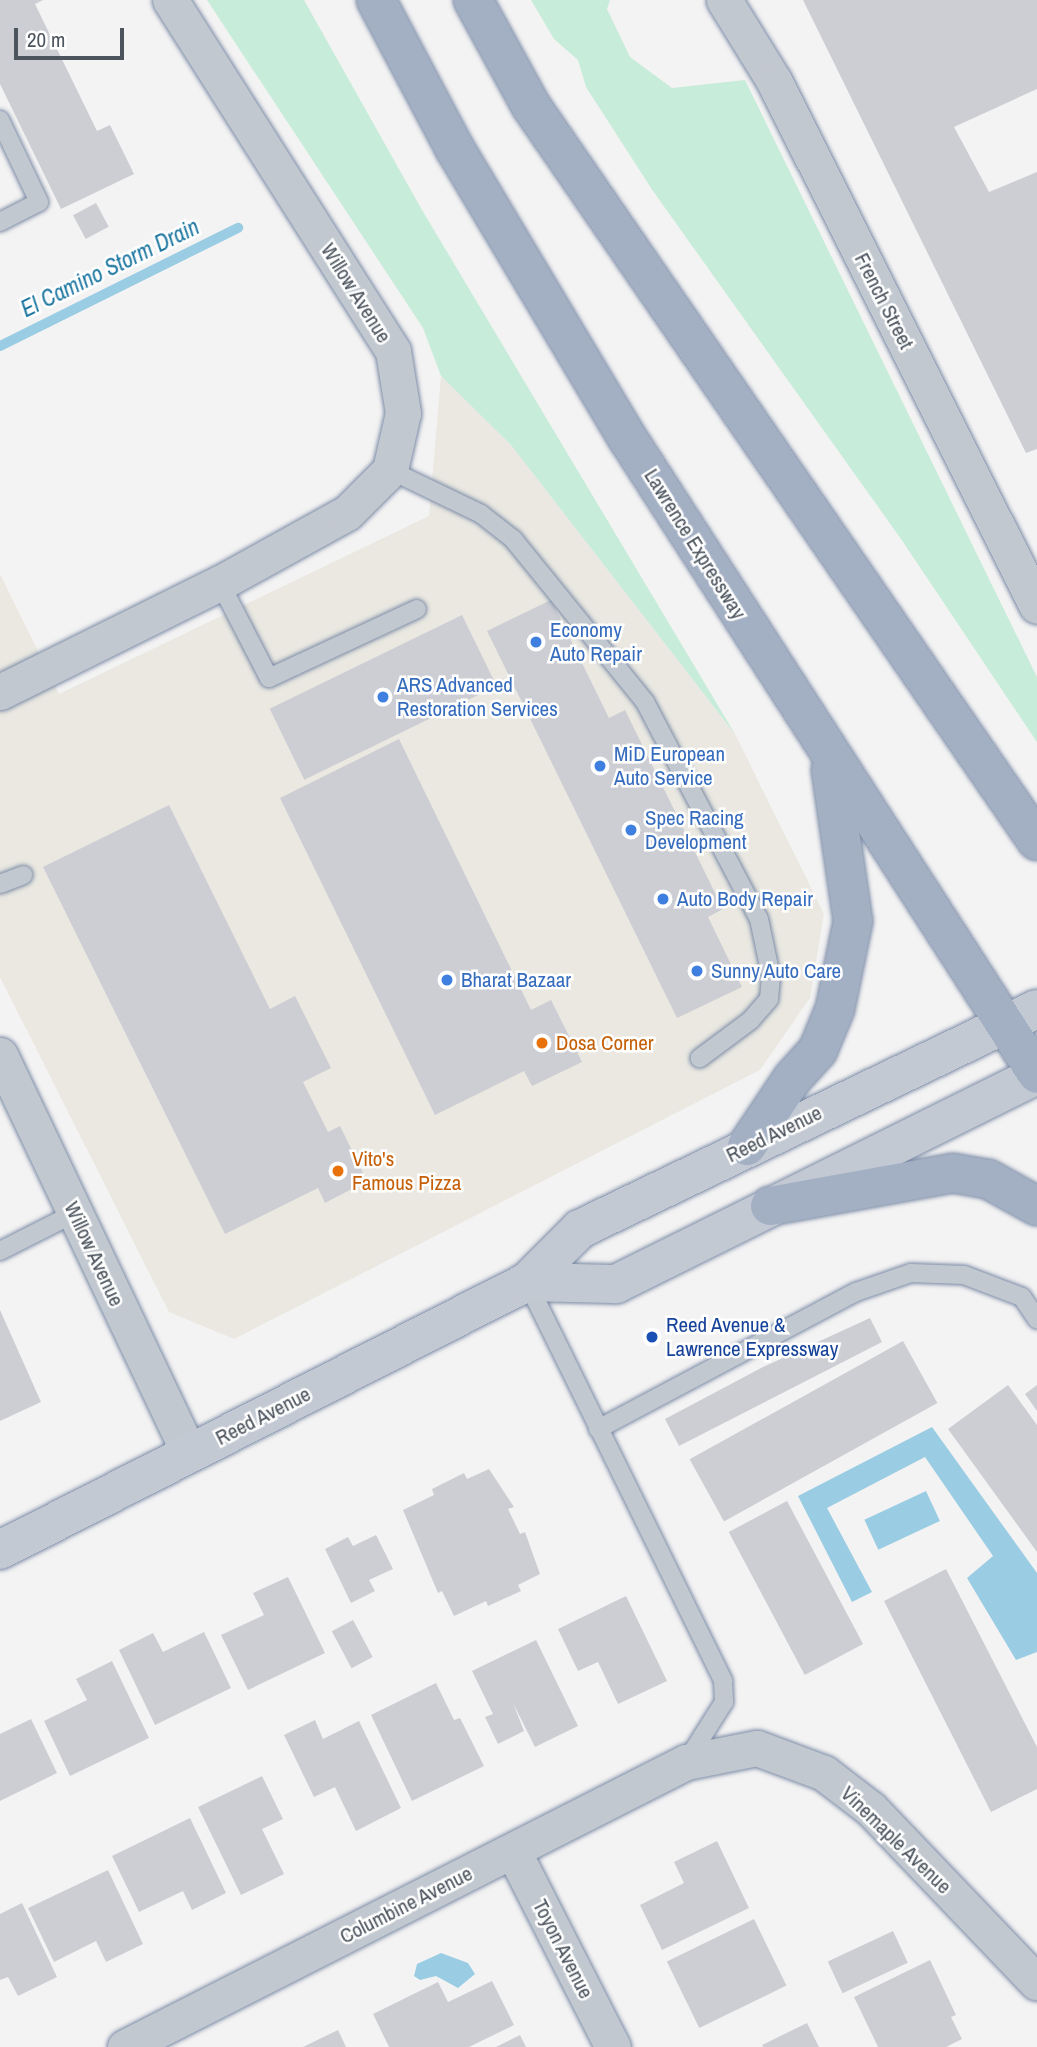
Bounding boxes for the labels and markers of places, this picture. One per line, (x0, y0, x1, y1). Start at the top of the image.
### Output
place label: Economy Auto Repair (550, 617, 642, 667)
marker: Economy Auto Repair (528, 634, 544, 650)
place label: ARS Advanced Restoration Services (397, 672, 558, 722)
marker: ARS Advanced Restoration Services (375, 689, 391, 705)
place label: MiD European Auto Service (614, 741, 725, 791)
marker: MiD European Auto Service (592, 758, 608, 774)
place label: Spec Racing Development (645, 805, 746, 855)
marker: Spec Racing Development (623, 822, 639, 838)
place label: Auto Body Repair (677, 886, 813, 912)
marker: Auto Body Repair (655, 891, 671, 907)
place label: Sunny Auto Care (711, 958, 842, 984)
marker: Sunny Auto Care (689, 963, 705, 979)
place label: Bharat Bazaar (461, 967, 571, 993)
marker: Bharat Bazaar (439, 972, 455, 988)
place label: Dosa Corner (556, 1030, 654, 1056)
marker: Dosa Corner (534, 1035, 550, 1051)
place label: Vito's Famous Pizza (352, 1146, 461, 1196)
marker: Vito's Famous Pizza (330, 1163, 346, 1179)
place label: Reed Avenue & Lawrence Expressway (666, 1312, 838, 1362)
marker: Reed Avenue & Lawrence Expressway (644, 1329, 660, 1345)

